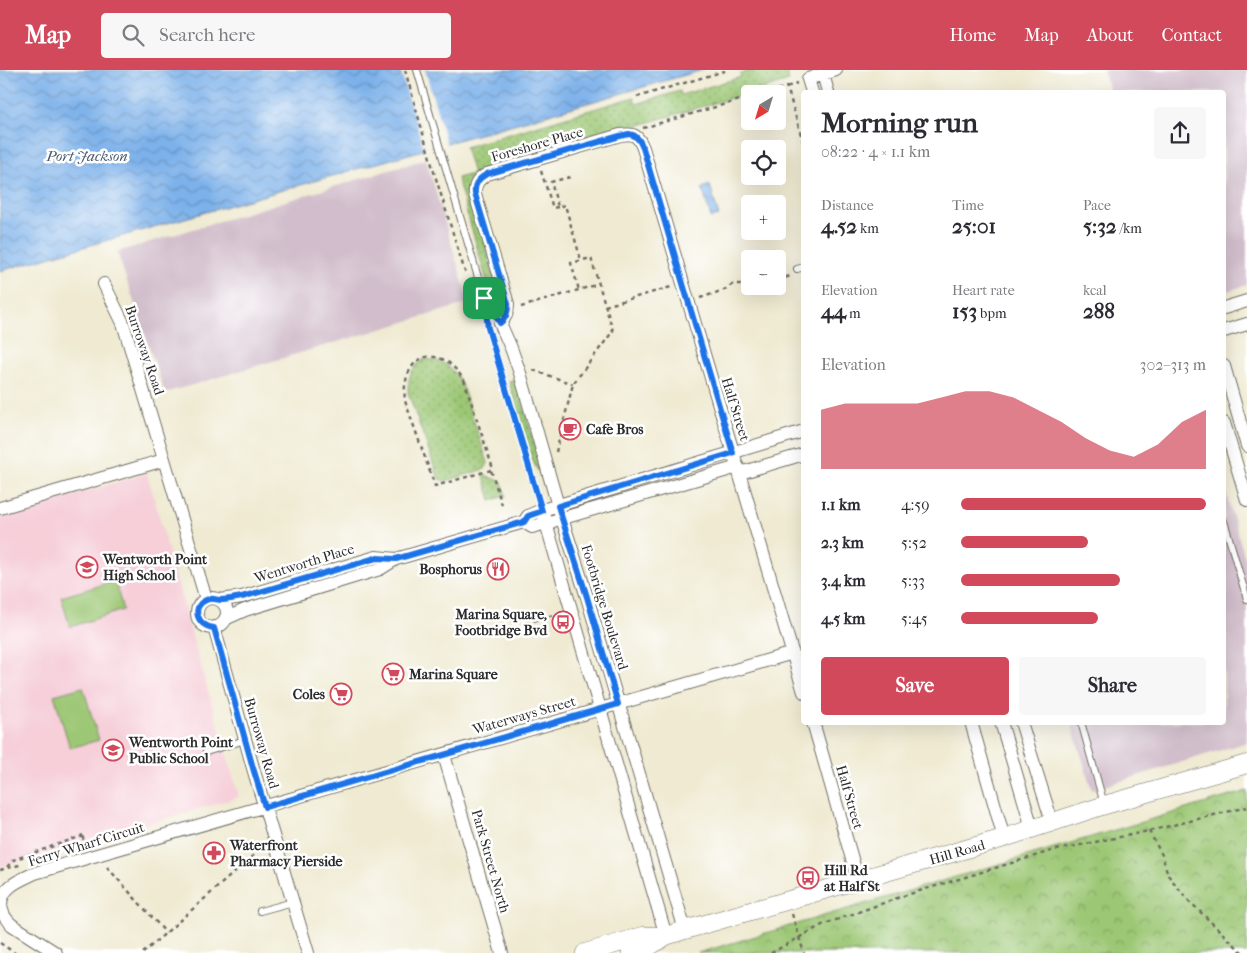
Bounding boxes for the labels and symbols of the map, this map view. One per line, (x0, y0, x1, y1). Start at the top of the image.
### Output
north arrow (741, 85, 786, 130)
street label: Foreshore Place (489, 123, 585, 166)
water label: Port Jackson (45, 147, 128, 165)
pin (463, 277, 505, 319)
street label: Burroway Road (121, 303, 168, 398)
street label: Half Street (718, 375, 753, 443)
cafe icon: Cafe Bros (558, 417, 582, 441)
place label: Cafe Bros (586, 421, 644, 438)
street label: Wentworth Place (251, 540, 356, 587)
street label: Footbridge Boulevard (577, 542, 632, 672)
place label: Wentworth Point High School (102, 551, 208, 584)
school or university icon: Wentworth Point High School (75, 555, 99, 579)
restaurant icon: Bosphorus (486, 557, 510, 581)
place label: Bosphorus (419, 561, 483, 578)
place label: Marina Square, Footbridge Bvd (454, 606, 548, 639)
bus stop icon: Marina Square, Footbridge Bvd (551, 610, 575, 634)
supermarket icon: Marina Square (381, 662, 405, 686)
place label: Marina Square (408, 666, 498, 683)
supermarket icon: Coles (329, 682, 353, 706)
place label: Coles (293, 686, 326, 703)
street label: Waterways Street (470, 693, 578, 739)
street label: Burroway Road (240, 696, 283, 791)
place label: Wentworth Point Public School (128, 734, 234, 767)
school or university icon: Wentworth Point Public School (101, 738, 125, 762)
street label: Half Street (832, 763, 867, 831)
street label: Park Street North (468, 807, 513, 915)
street label: Ferry Wharf Circuit (26, 819, 146, 870)
street label: Hill Road (927, 836, 987, 869)
place label: Waterfront Pharmacy Pierside (229, 837, 343, 870)
pharmacy icon: Waterfront Pharmacy Pierside (202, 841, 226, 865)
place label: Hill Rd at Half St (824, 862, 881, 895)
bus stop icon: Hill Rd at Half St (796, 866, 820, 890)

